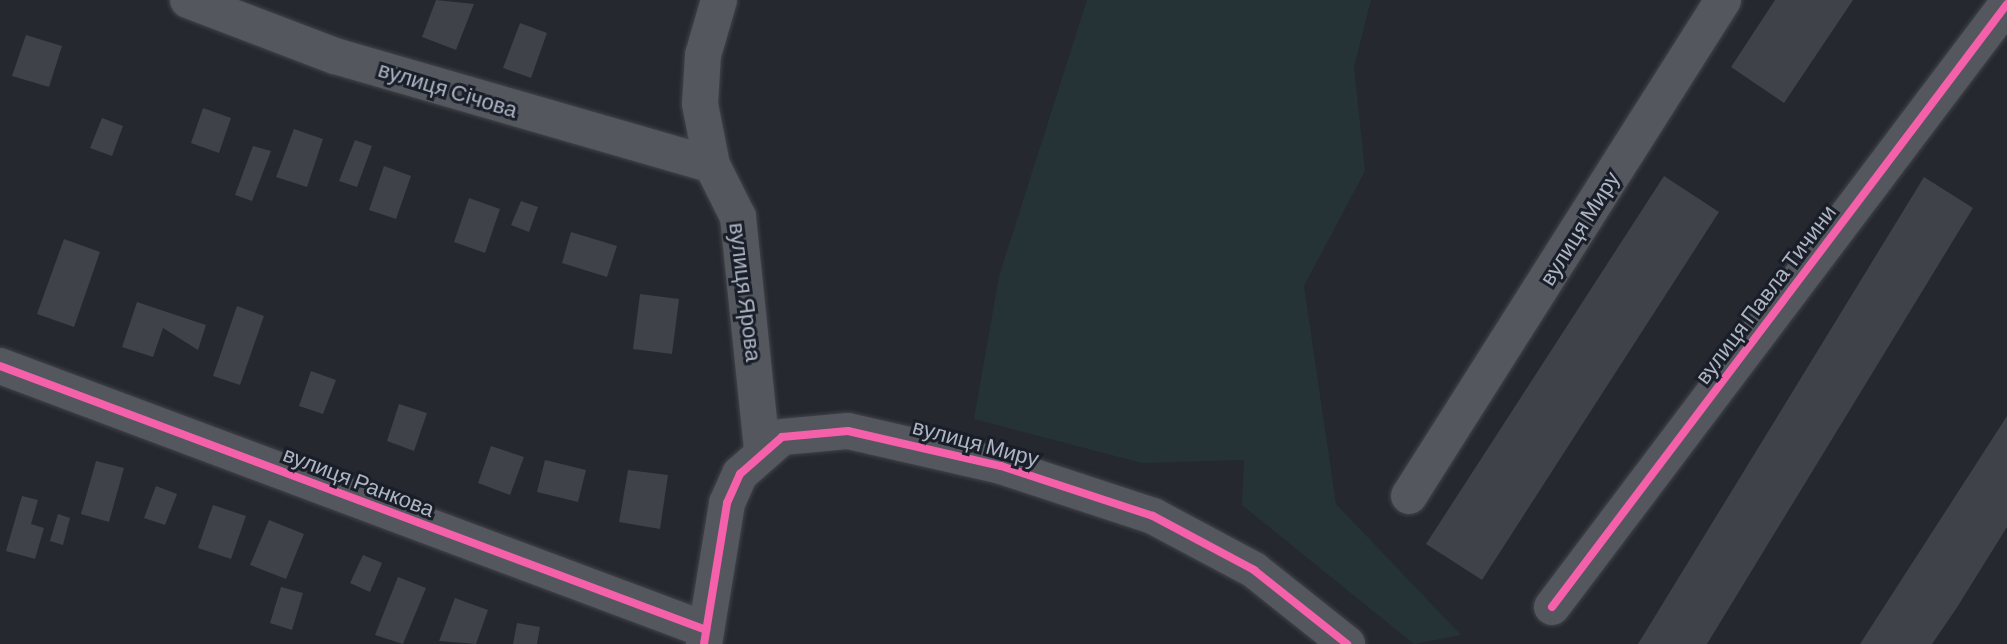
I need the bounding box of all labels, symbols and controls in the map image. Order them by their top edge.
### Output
street label: вулиця Січова [375,55,521,123]
street label: вулиця Миру [1534,166,1624,290]
street label: вулиця Павла Тичини [1689,199,1841,389]
street label: вулиця Ярова [724,221,768,363]
street label: вулиця Миру [910,413,1042,471]
street label: вулиця Ранкова [280,440,438,522]

